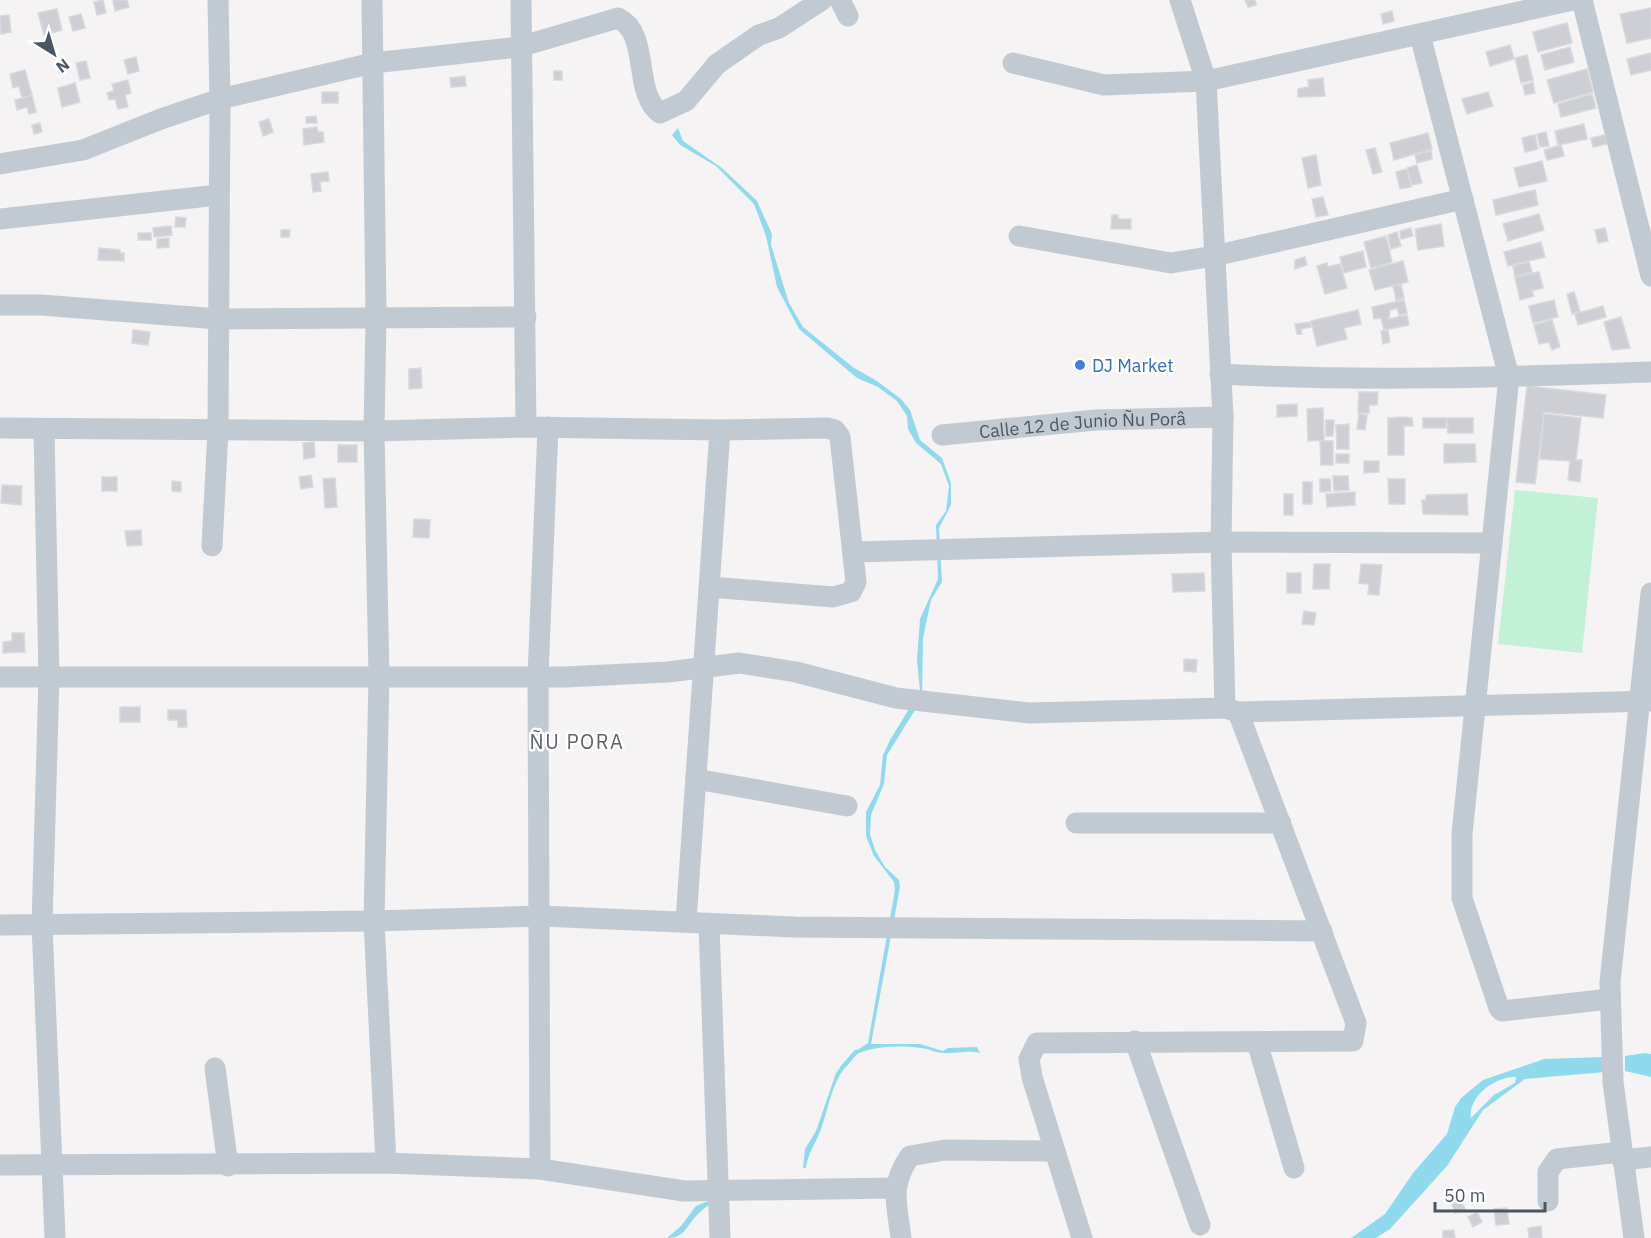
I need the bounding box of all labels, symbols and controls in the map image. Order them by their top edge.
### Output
north arrow [24,24,84,84]
text: N [52,55,74,77]
place label: DJ Market [1092,354,1173,377]
marker: DJ Market [1073,358,1087,372]
street label: Calle 12 de Junio Ñu Porâ [978,406,1187,443]
district label: ÑU PORA [530,728,624,755]
scale bar [1435,1175,1544,1213]
text: 50 m [1444,1184,1486,1207]

